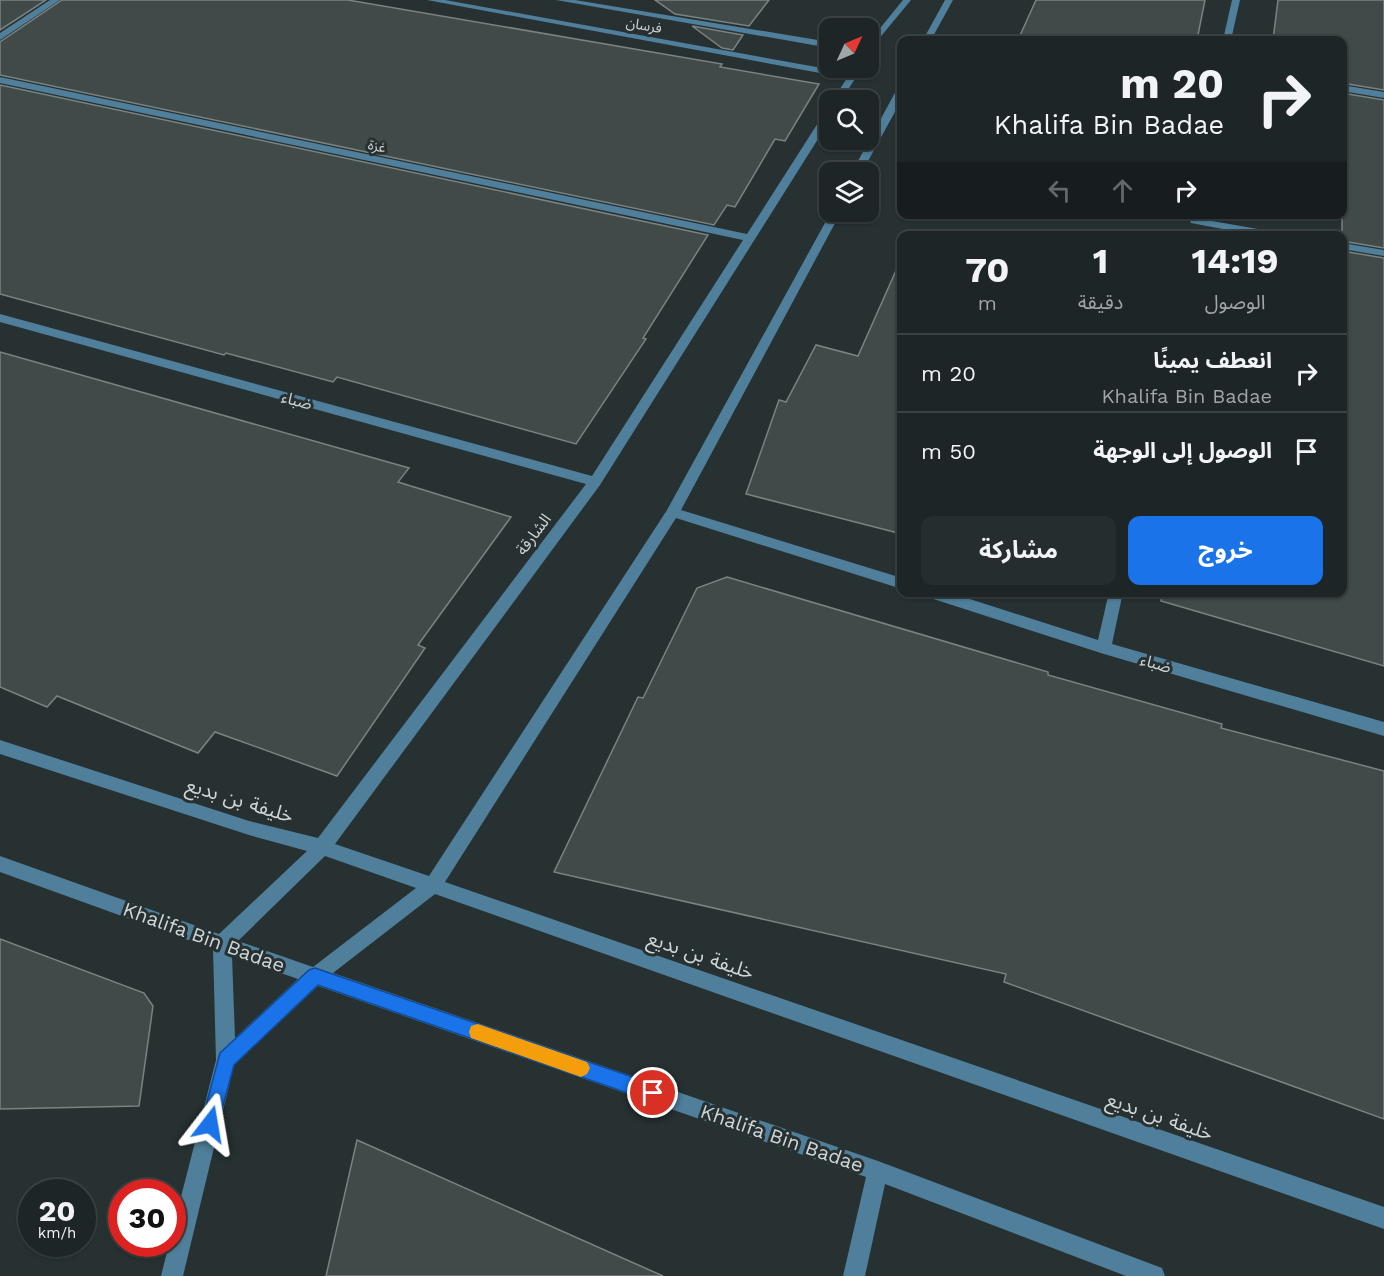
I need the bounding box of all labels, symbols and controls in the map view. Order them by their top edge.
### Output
street label: فرسان [625,14,663,37]
north arrow [819,18,879,78]
map controls [819,18,879,222]
text: 20 m [1120,59,1224,108]
icon: right [1245,60,1323,138]
button: search [819,90,879,150]
text: Khalifa Bin Badae [994,109,1224,141]
street label: غزة [366,136,387,157]
button: layers [819,162,879,222]
icon: left [1043,174,1076,207]
icon: ahead [1106,174,1139,207]
icon: right [1169,174,1202,207]
text: 1 [1093,240,1108,282]
text: 14:19 [1191,240,1279,282]
text: 70 [965,249,1009,291]
text: دقيقة [1078,290,1123,314]
text: الوصول [1205,290,1266,314]
text: m [978,291,997,315]
text: انعطف يمينًا [1153,348,1272,373]
icon: right [1290,357,1323,390]
text: 20 m [921,361,976,386]
text: Khalifa Bin Badae [1101,384,1272,408]
street label: ضباء [279,387,314,414]
icon: arrive [1290,435,1323,468]
text: الوصول إلى الوجهة [1093,438,1272,463]
text: 50 m [921,439,976,464]
street label: الشارقة [512,510,555,559]
button: مشاركة [921,516,1116,585]
button: خروج [1128,516,1323,585]
street label: ضباء [1138,650,1173,677]
street label: خليفة بن بديع [182,772,297,831]
street label: Khalifa Bin Badae [120,897,288,977]
street label: خليفة بن بديع [644,926,757,987]
pin [627,1067,678,1118]
icon: arrive [636,1076,669,1109]
street label: خليفة بن بديع [1103,1087,1216,1148]
position arrow [178,1092,242,1156]
street label: Khalifa Bin Badae [697,1099,867,1177]
speed limit sign: 30 [108,1179,186,1257]
text: 20 [38,1193,76,1228]
text: km/h [38,1224,76,1242]

